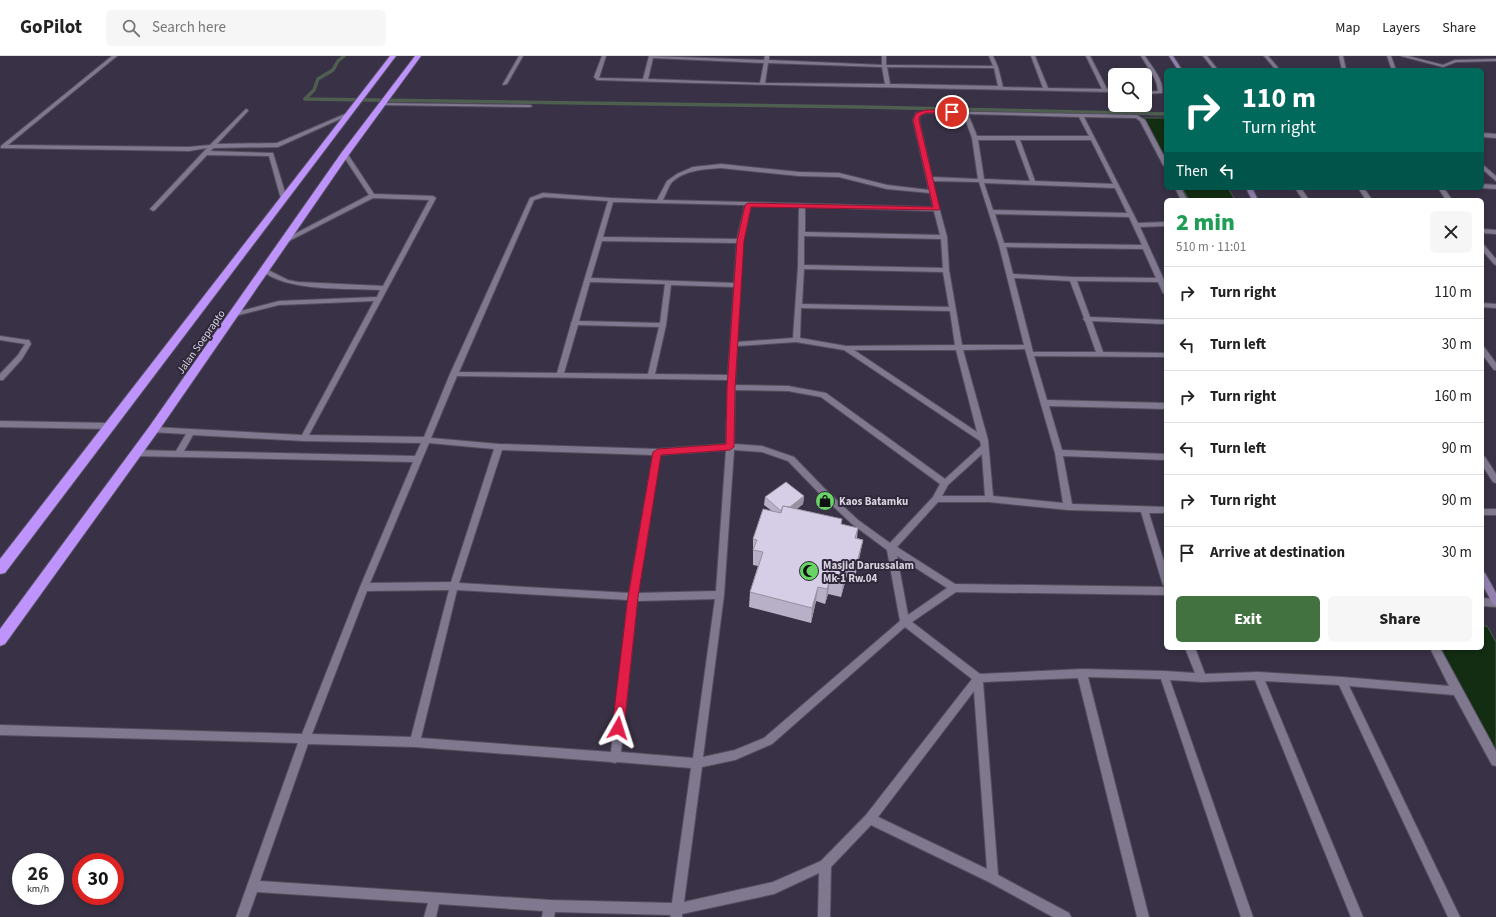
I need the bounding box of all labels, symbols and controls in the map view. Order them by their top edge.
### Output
search box [106,10,386,46]
text: GoPilot [20,14,82,41]
icon: search [120,17,142,39]
text: Search here [152,17,226,38]
text: Map [1335,18,1360,38]
text: Layers [1382,18,1420,38]
text: Share [1442,18,1476,38]
map controls [1108,68,1152,112]
button: search [1108,68,1152,112]
text: 110 m [1242,78,1316,118]
icon: right [1176,84,1228,136]
pin [935,95,969,129]
icon: arrive [941,101,963,123]
text: Turn right [1242,115,1316,140]
icon: left [1216,160,1238,182]
text: Then [1176,161,1208,182]
text: 2 min [1176,205,1235,240]
button: close [1430,211,1472,253]
text: 510 m · 11:01 [1176,238,1246,256]
icon: right [1176,282,1198,304]
text: Turn right [1210,282,1276,303]
text: 110 m [1434,282,1472,303]
street label: Jalan Soeprapto [173,307,229,377]
icon: left [1176,334,1198,356]
text: Turn left [1210,334,1266,355]
text: 30 m [1442,334,1472,355]
icon: right [1176,386,1198,408]
text: Turn right [1210,386,1276,407]
text: 160 m [1434,386,1472,407]
icon: left [1176,438,1198,460]
text: Turn left [1210,438,1266,459]
text: 90 m [1442,438,1472,459]
shop icon: Kaos Batamku [814,490,836,512]
icon: right [1176,490,1198,512]
text: Turn right [1210,490,1276,511]
text: 90 m [1442,490,1472,511]
place label: Kaos Batamku [839,494,908,509]
icon: arrive [1176,542,1198,564]
text: Arrive at destination [1210,542,1345,563]
text: 30 m [1442,542,1472,563]
place label: Masjid Darussalam Mk-1 Rw.04 [823,558,914,586]
mosque icon: Masjid Darussalam Mk-1 Rw.04 [798,560,820,582]
button: Exit [1176,596,1320,642]
button: Share [1328,596,1472,642]
position arrow [597,707,639,749]
speed limit sign: 30 [72,853,124,905]
text: 26 [27,860,49,888]
text: km/h [27,882,49,896]

